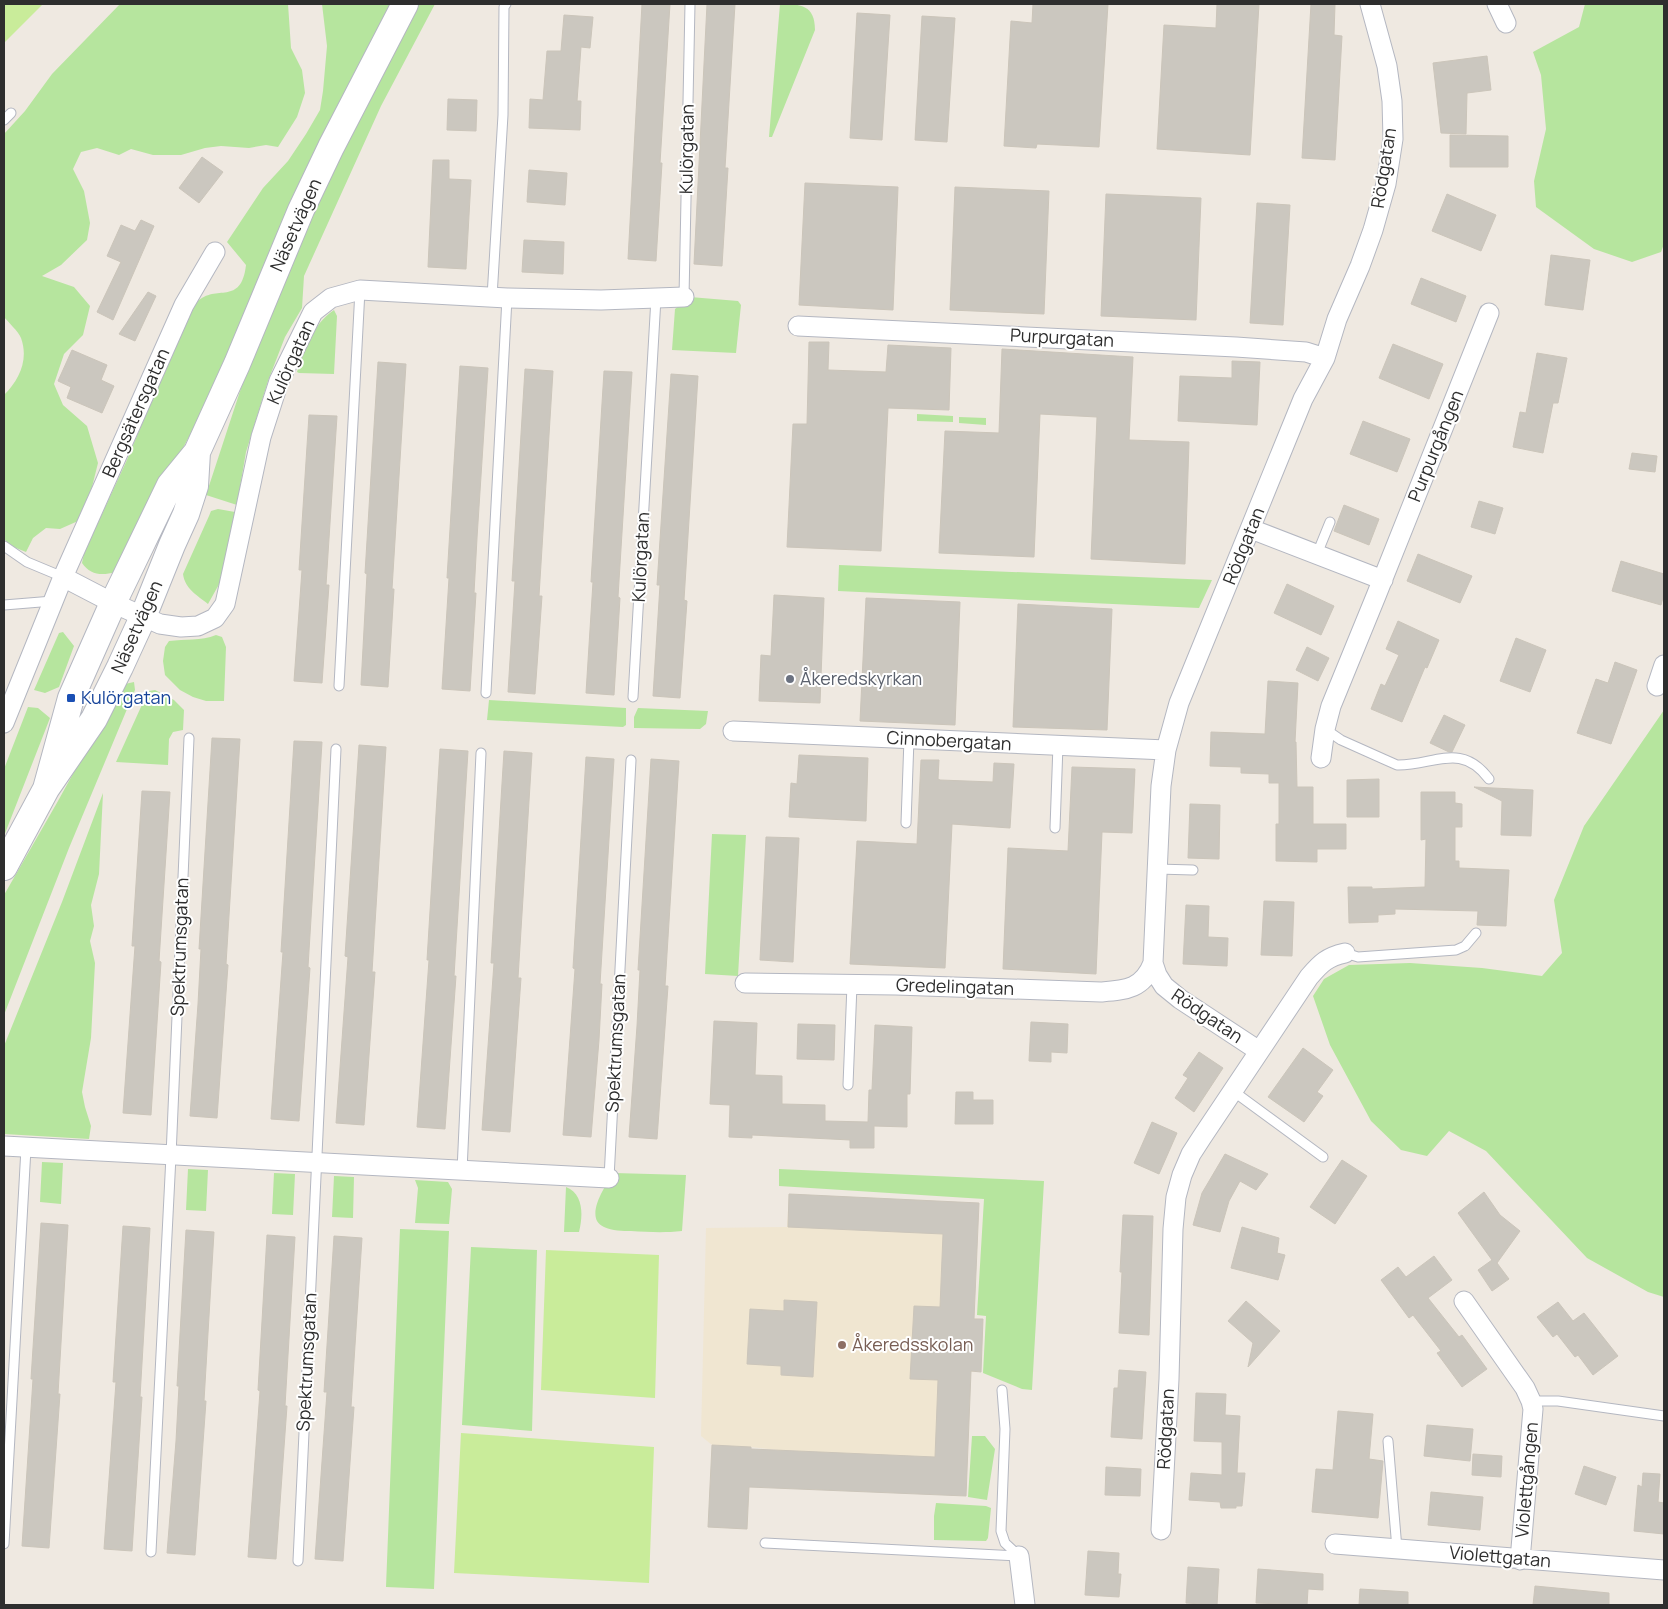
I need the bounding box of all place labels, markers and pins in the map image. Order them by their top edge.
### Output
place label: Åkeredskyrkan [800,666,922,690]
marker: Åkeredskyrkan [784,673,796,685]
place label: Kulörgatan [81,685,171,709]
marker: Kulörgatan [65,692,77,704]
place label: Åkeredsskolan [852,1332,973,1356]
marker: Åkeredsskolan [836,1339,848,1351]

